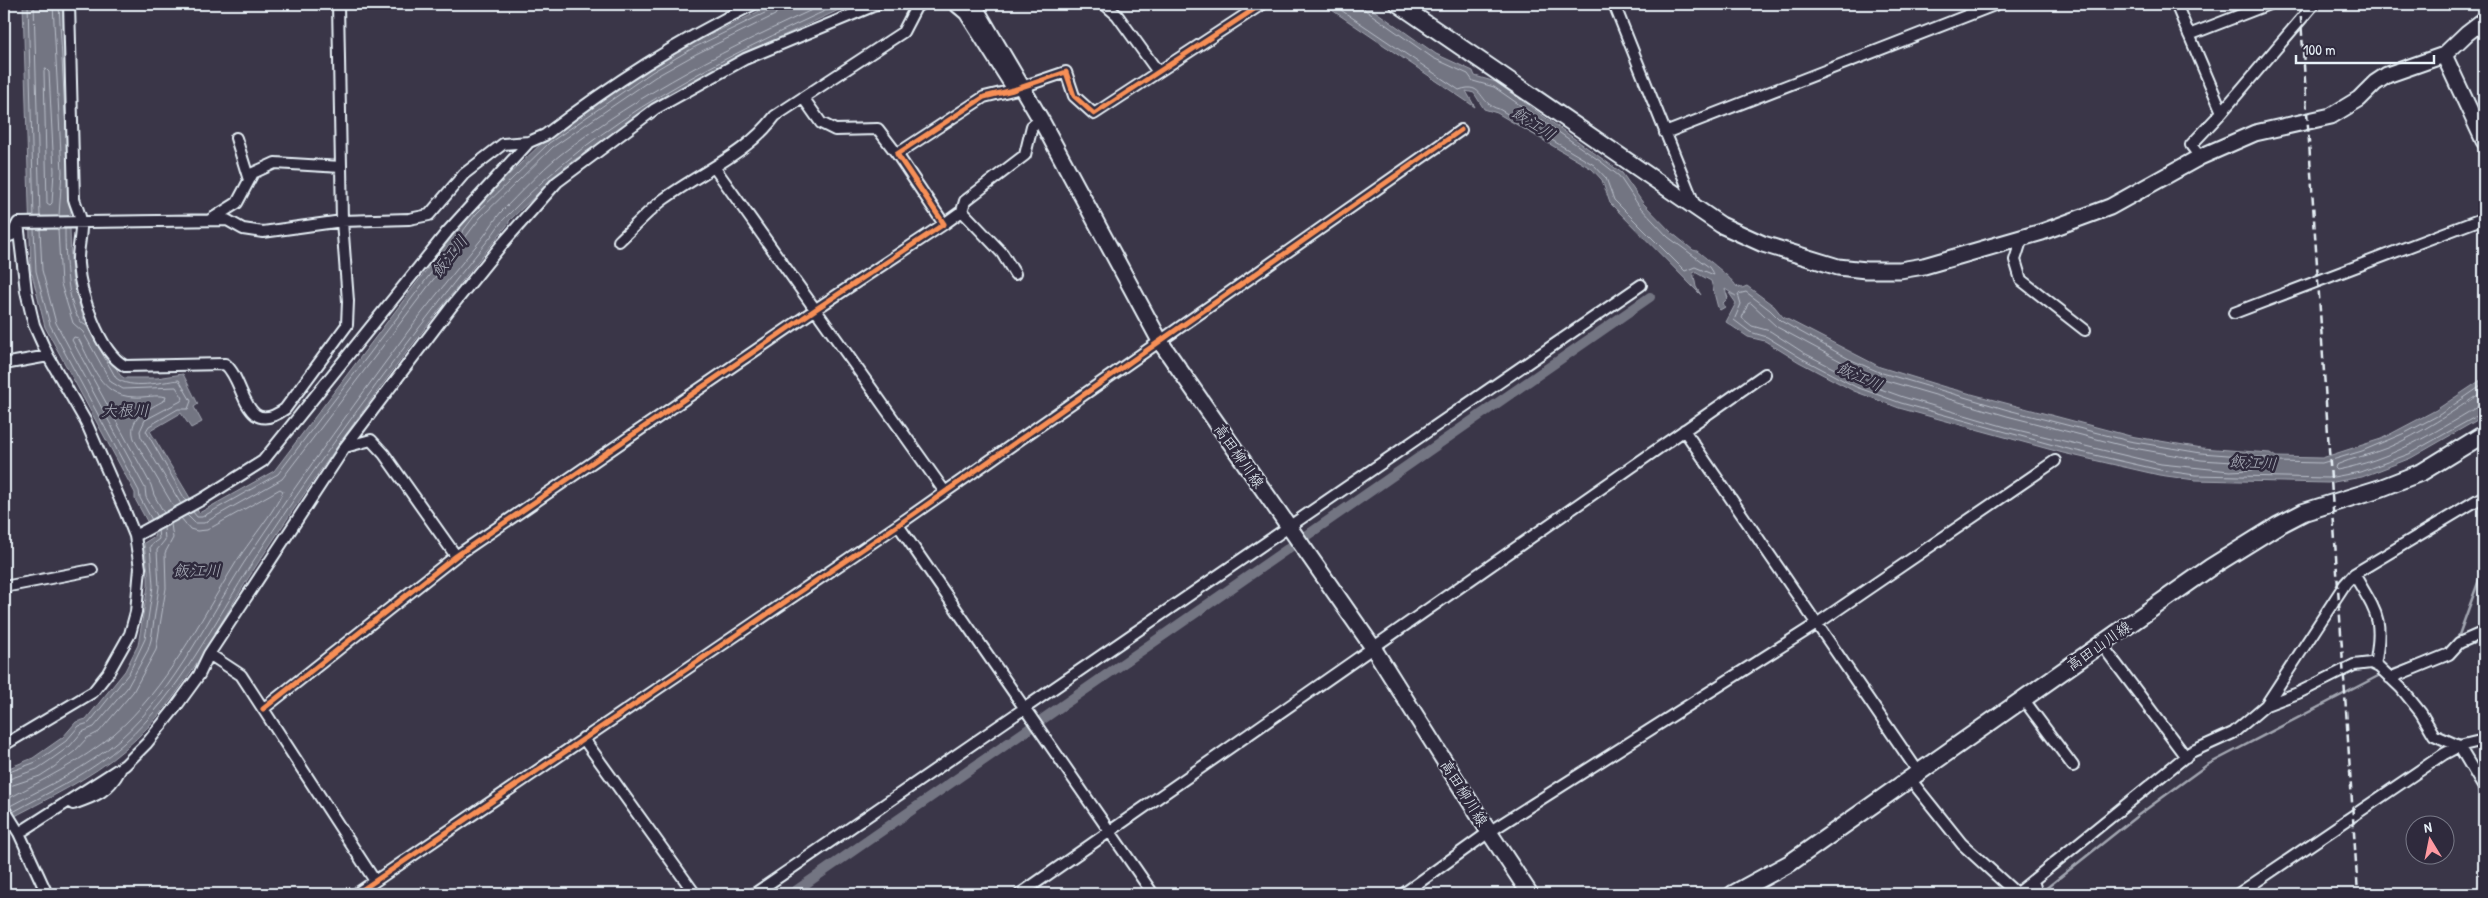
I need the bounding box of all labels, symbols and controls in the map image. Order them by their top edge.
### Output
scale bar [2296,32,2433,64]
text: 100 m [2303,39,2336,60]
water label: 飯江川 [1508,101,1560,145]
water label: 飯江川 [426,230,472,282]
water label: 飯江川 [1834,356,1886,396]
water label: 大根川 [101,399,149,421]
street label: 高田柳川線 [1209,419,1270,492]
water label: 飯江川 [2228,449,2278,475]
water label: 飯江川 [173,559,221,581]
street label: 高田山川線 [2062,615,2135,676]
street label: 高田柳川線 [1436,755,1493,830]
north arrow [2406,816,2456,866]
text: N [2422,817,2434,837]

